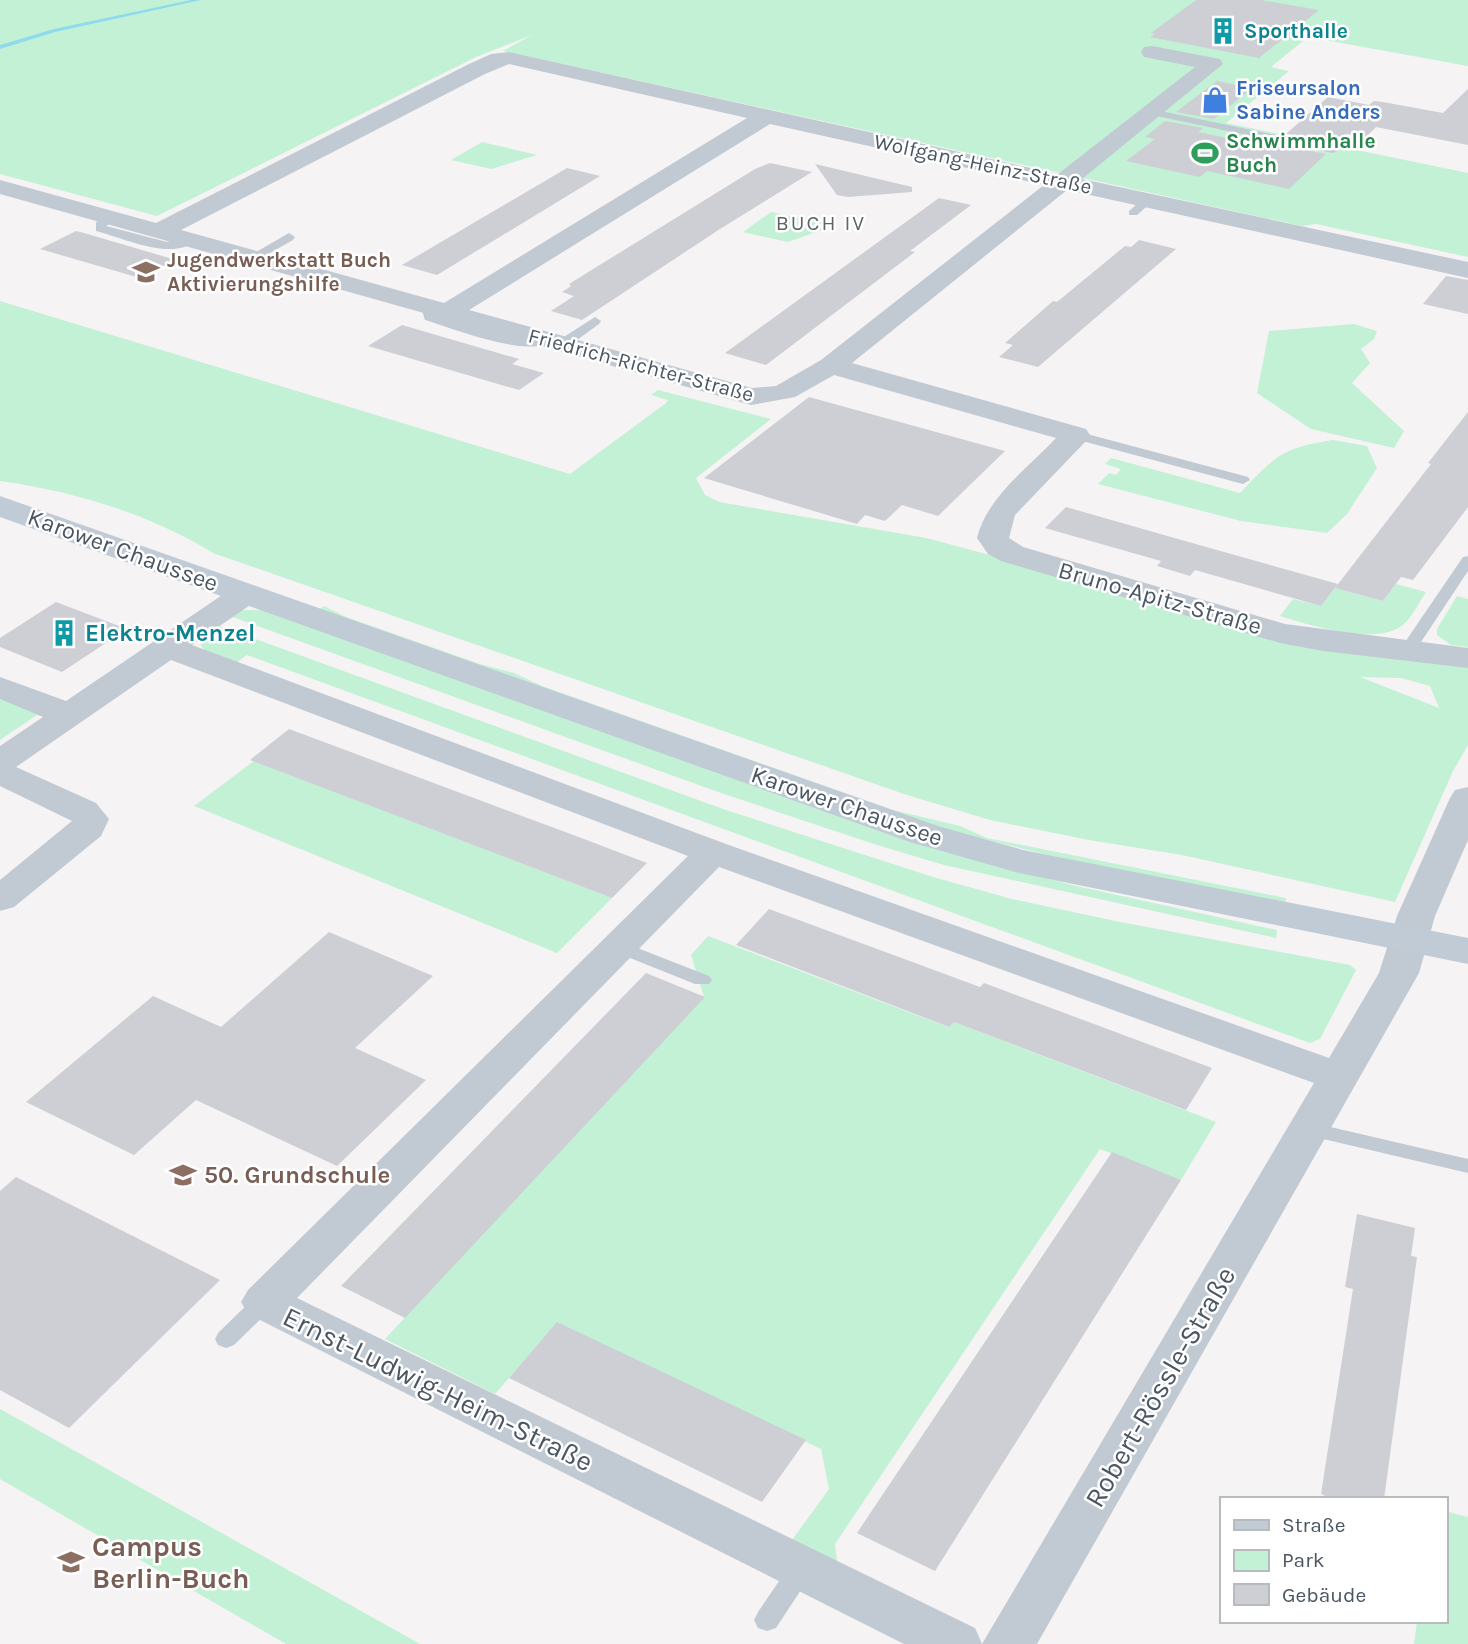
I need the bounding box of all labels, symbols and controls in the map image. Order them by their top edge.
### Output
building icon: Sporthalle [1208,16,1238,46]
place label: Sporthalle [1244,19,1348,43]
place label: Friseursalon Sabine Anders [1236,76,1381,124]
shop icon: Friseursalon Sabine Anders [1200,85,1230,115]
street label: Wolfgang-Heinz-Straße [872,129,1094,199]
place label: Schwimmhalle Buch [1226,129,1376,177]
sports icon: Schwimmhalle Buch [1190,138,1220,168]
district label: BUCH IV [776,211,866,235]
place label: Jugendwerkstatt Buch Aktivierungshilfe [167,248,391,296]
school or university icon: Jugendwerkstatt Buch Aktivierungshilfe [131,257,161,287]
street label: Friedrich-Richter-Straße [526,323,756,407]
street label: Karower Chaussee [24,503,222,597]
street label: Bruno-Apitz-Straße [1055,556,1265,640]
building icon: Elektro-Menzel [49,618,79,648]
place label: Elektro-Menzel [85,619,255,647]
street label: Karower Chaussee [748,760,946,852]
school or university icon: 50. Grundschule [168,1160,198,1190]
place label: 50. Grundschule [204,1161,390,1189]
street label: Robert-Rössle-Straße [1078,1261,1242,1513]
street label: Ernst-Ludwig-Heim-Straße [278,1300,598,1478]
legend [1220,1497,1447,1623]
text: Straße [1282,1513,1345,1537]
place label: Campus Berlin-Buch [92,1530,250,1595]
school or university icon: Campus Berlin-Buch [56,1547,86,1577]
text: Park [1282,1548,1325,1572]
text: Gebäude [1282,1583,1366,1607]

